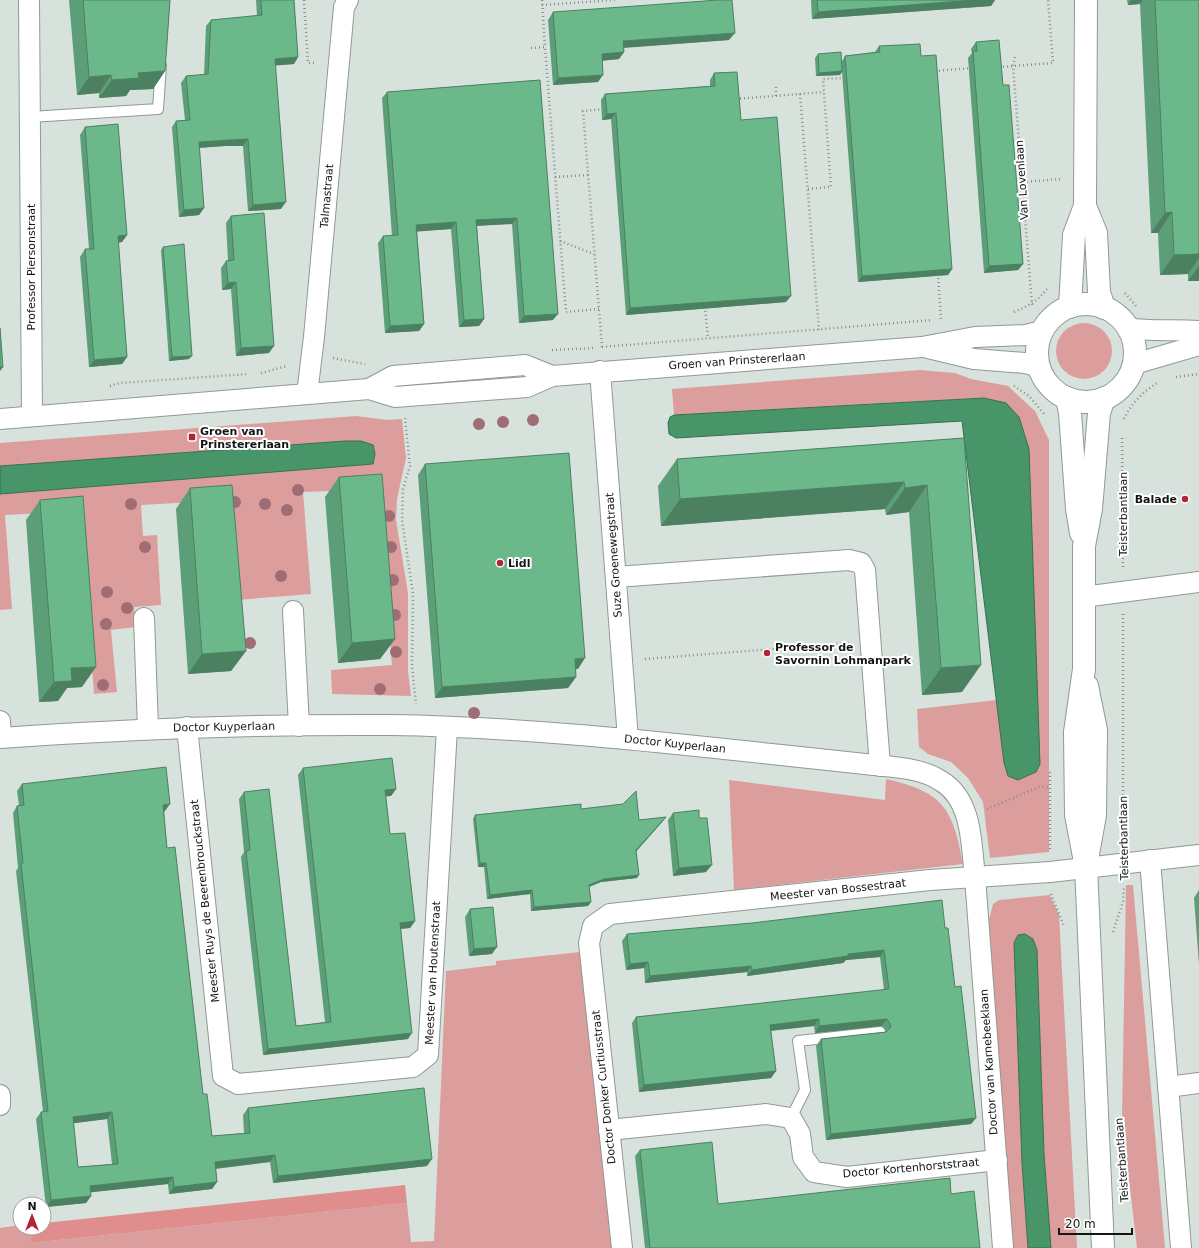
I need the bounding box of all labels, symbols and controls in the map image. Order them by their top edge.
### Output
street label: Van Lovenlaan [1013,139,1031,221]
street label: Talmastraat [318,163,336,230]
street label: Professor Piersonstraat [25,203,38,330]
street label: Groen van Prinstererlaan [668,350,806,372]
place label: Groen van Prinstererlaan [200,425,289,451]
marker: Groen van Prinstererlaan [187,432,197,442]
street label: Teisterbantlaan [1117,472,1130,557]
street label: Suze Groenewegstraat [603,491,625,618]
place label: Balade [1135,493,1177,506]
marker: Balade [1180,494,1190,504]
place label: Lidl [508,557,530,570]
marker: Lidl [495,558,505,568]
place label: Professor de Savornin Lohmanpark [775,641,912,667]
marker: Professor de Savornin Lohmanpark [762,648,772,658]
street label: Doctor Kuyperlaan [173,720,275,734]
street label: Doctor Kuyperlaan [623,732,727,756]
street label: Teisterbantlaan [1117,796,1131,881]
street label: Meester Ruys de Beerenbrouckstraat [188,798,222,1003]
street label: Meester van Bossestraat [769,876,907,904]
street label: Meester van Houtenstraat [423,900,443,1045]
street label: Doctor van Karnebeeklaan [977,989,1001,1135]
street label: Doctor Donker Curtiusstraat [589,1009,619,1165]
street label: Teisterbantlaan [1113,1117,1132,1204]
street label: Doctor Kortenhorststraat [842,1155,980,1180]
north arrow [12,1196,52,1236]
text: N [27,1200,37,1213]
scale bar [1059,1210,1132,1236]
text: 20 m [1065,1217,1096,1231]

